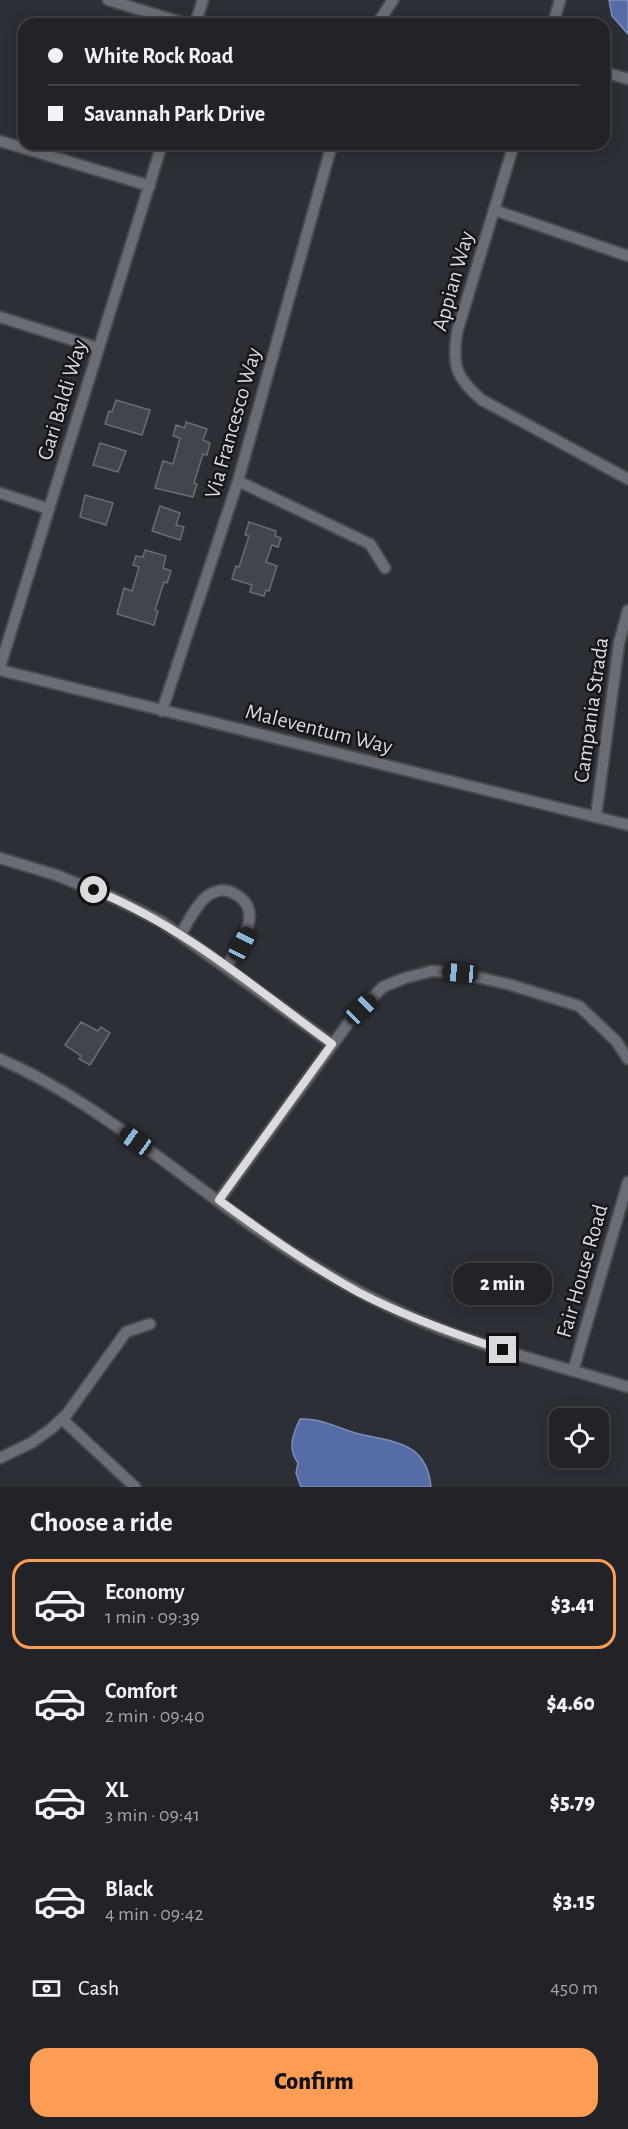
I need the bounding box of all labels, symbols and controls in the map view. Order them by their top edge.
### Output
text: White Rock Road [84,45,233,67]
text: Savannah Park Drive [84,103,265,125]
street label: Appian Way [428,228,478,333]
street label: Gari Baldi Way [33,337,91,463]
street label: Via Francesco Way [201,344,265,501]
street label: Campania Strada [570,636,612,784]
street label: Maleventum Way [243,700,395,758]
route start [80,876,107,903]
car [226,924,258,964]
car [441,962,479,984]
car [342,990,380,1028]
car [116,1123,156,1159]
street label: Fair House Road [552,1202,612,1340]
callout: 2 min [454,1263,552,1305]
text: 2 min [480,1274,525,1294]
route end [489,1336,516,1363]
map controls [549,1408,609,1468]
button: locate [549,1408,609,1468]
text: Choose a ride [30,1509,173,1536]
icon: car [33,1577,87,1631]
text: Economy [105,1581,185,1603]
text: $3.41 [551,1593,595,1615]
text: 1 min · 09:39 [105,1607,200,1627]
icon: car [33,1676,87,1730]
text: Comfort [105,1680,177,1702]
text: $4.60 [546,1692,595,1714]
text: 2 min · 09:40 [105,1706,204,1726]
icon: car [33,1775,87,1829]
text: XL [105,1779,128,1801]
text: $5.79 [550,1791,595,1813]
text: 3 min · 09:41 [105,1805,200,1825]
icon: car [33,1874,87,1928]
text: Black [105,1878,153,1900]
text: $3.15 [552,1890,595,1912]
text: 4 min · 09:42 [105,1904,204,1924]
icon: cash [30,1972,63,2005]
text: Cash [78,1977,119,1999]
text: 450 m [550,1978,598,1998]
button: Confirm [30,2048,598,2117]

